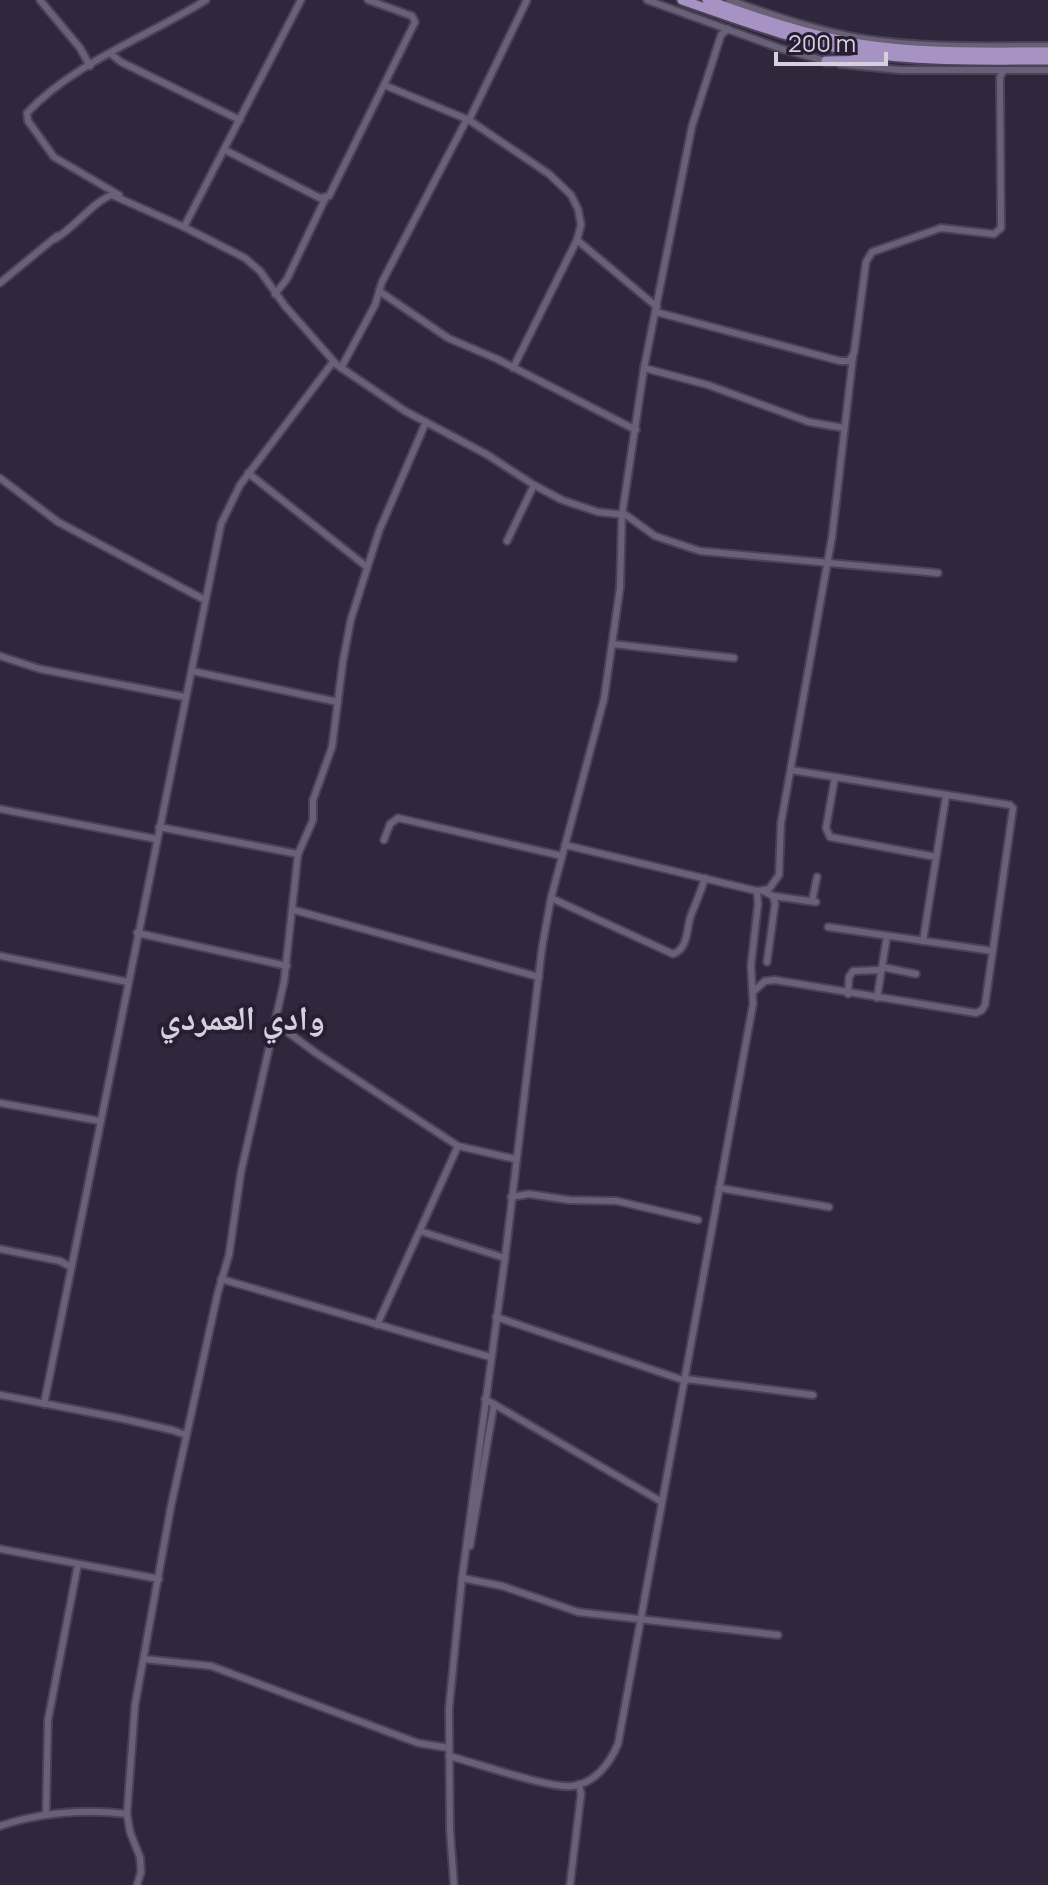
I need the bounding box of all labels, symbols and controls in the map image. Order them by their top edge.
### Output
scale bar [776,16,886,66]
text: 200 m [788,26,856,59]
district label: وادي العمردي [159,994,325,1045]

